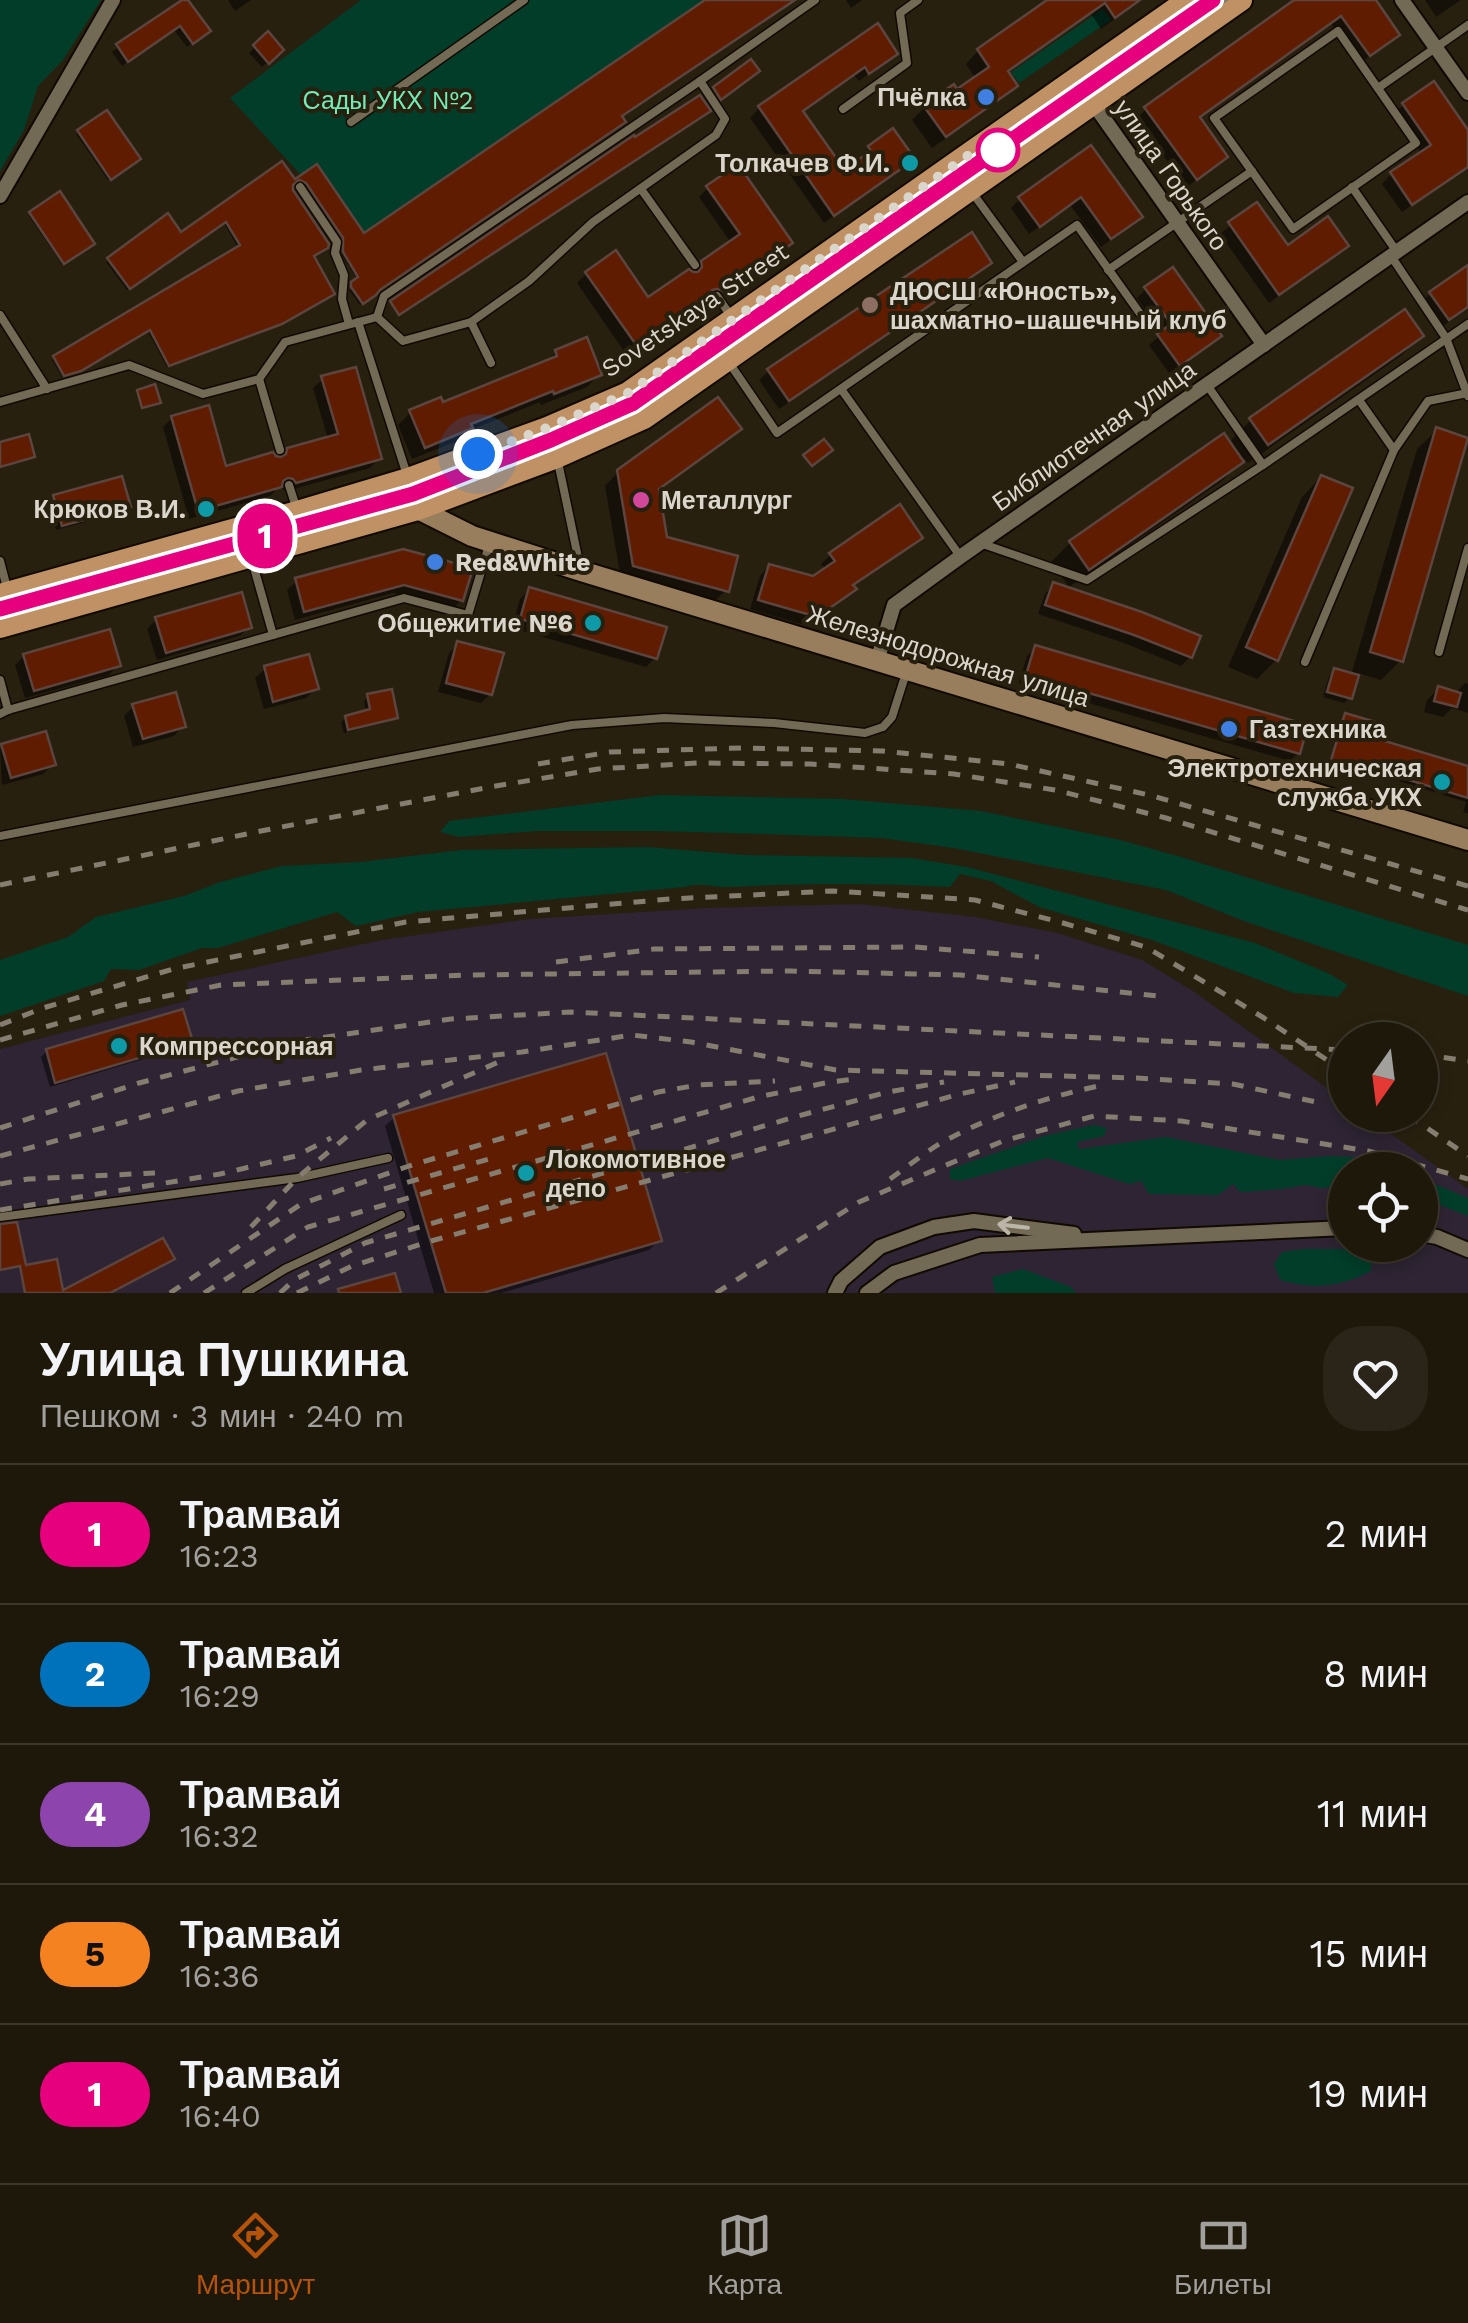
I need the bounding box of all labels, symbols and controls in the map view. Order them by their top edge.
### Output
place label: Пчёлка [877,83,967,112]
park label: Сады УКХ №2 [303,86,473,115]
marker: Пчёлка [975,86,997,108]
street label: улица Горького [1108,94,1234,256]
unlabelled marker [977,129,1019,171]
place label: Толкачев Ф.И. [715,149,890,178]
marker: Толкачев Ф.И. [899,152,921,174]
street label: Sovetskaya Street [596,236,794,383]
place label: ДЮСШ «Юность», шахматно-шашечный клуб [890,277,1227,335]
marker: ДЮСШ «Юность», шахматно-шашечный клуб [859,294,881,316]
street label: Библиотечная улица [987,355,1201,517]
your location [453,429,503,479]
place label: Металлург [661,486,792,515]
marker: Металлург [630,489,652,511]
place label: Крюков В.И. [34,495,186,524]
marker: Крюков В.И. [195,498,217,520]
line badge: 1 [232,504,298,568]
text: 1 [257,515,273,557]
place label: Red&White [455,548,591,577]
marker: Red&White [424,551,446,573]
street label: Железнодорожная улица [803,599,1093,713]
place label: Общежитие №6 [377,609,573,638]
marker: Общежитие №6 [582,612,604,634]
place label: Газтехника [1249,715,1387,744]
marker: Газтехника [1218,718,1240,740]
place label: Электротехническая служба УКХ [1168,754,1422,812]
marker: Электротехническая служба УКХ [1431,771,1453,793]
north arrow [1328,1022,1438,1132]
map controls [1328,1022,1438,1262]
place label: Компрессорная [139,1032,334,1061]
marker: Компрессорная [108,1035,130,1057]
place label: Локомотивное депо [546,1145,726,1203]
button: locate [1328,1152,1438,1262]
marker: Локомотивное депо [515,1162,537,1184]
one-way arrow [997,1216,1029,1234]
button: heart [1323,1326,1428,1431]
text: Улица Пушкина [40,1331,408,1388]
text: Пешком · 3 мин · 240 m [40,1397,404,1435]
text: Трамвай [180,1493,342,1537]
text: 2 мин [1325,1512,1428,1556]
text: 1 [87,1513,103,1555]
text: 16:23 [180,1537,259,1575]
text: Трамвай [180,1633,342,1677]
text: 8 мин [1323,1652,1428,1696]
text: 2 [85,1653,105,1695]
text: 16:29 [180,1677,260,1715]
text: Трамвай [180,1773,342,1817]
text: 11 мин [1317,1792,1428,1836]
text: 4 [84,1793,106,1835]
text: 16:32 [180,1817,259,1855]
text: Трамвай [180,1913,342,1957]
text: 15 мин [1310,1932,1428,1976]
text: 5 [85,1933,105,1975]
text: 16:36 [180,1957,260,1995]
text: Трамвай [180,2053,342,2097]
text: 19 мин [1308,2072,1428,2116]
text: 1 [87,2073,103,2115]
text: 16:40 [180,2097,261,2135]
tab: Маршрут [196,2208,315,2301]
tab: Карта [707,2208,782,2301]
tab: Билеты [1174,2208,1272,2301]

